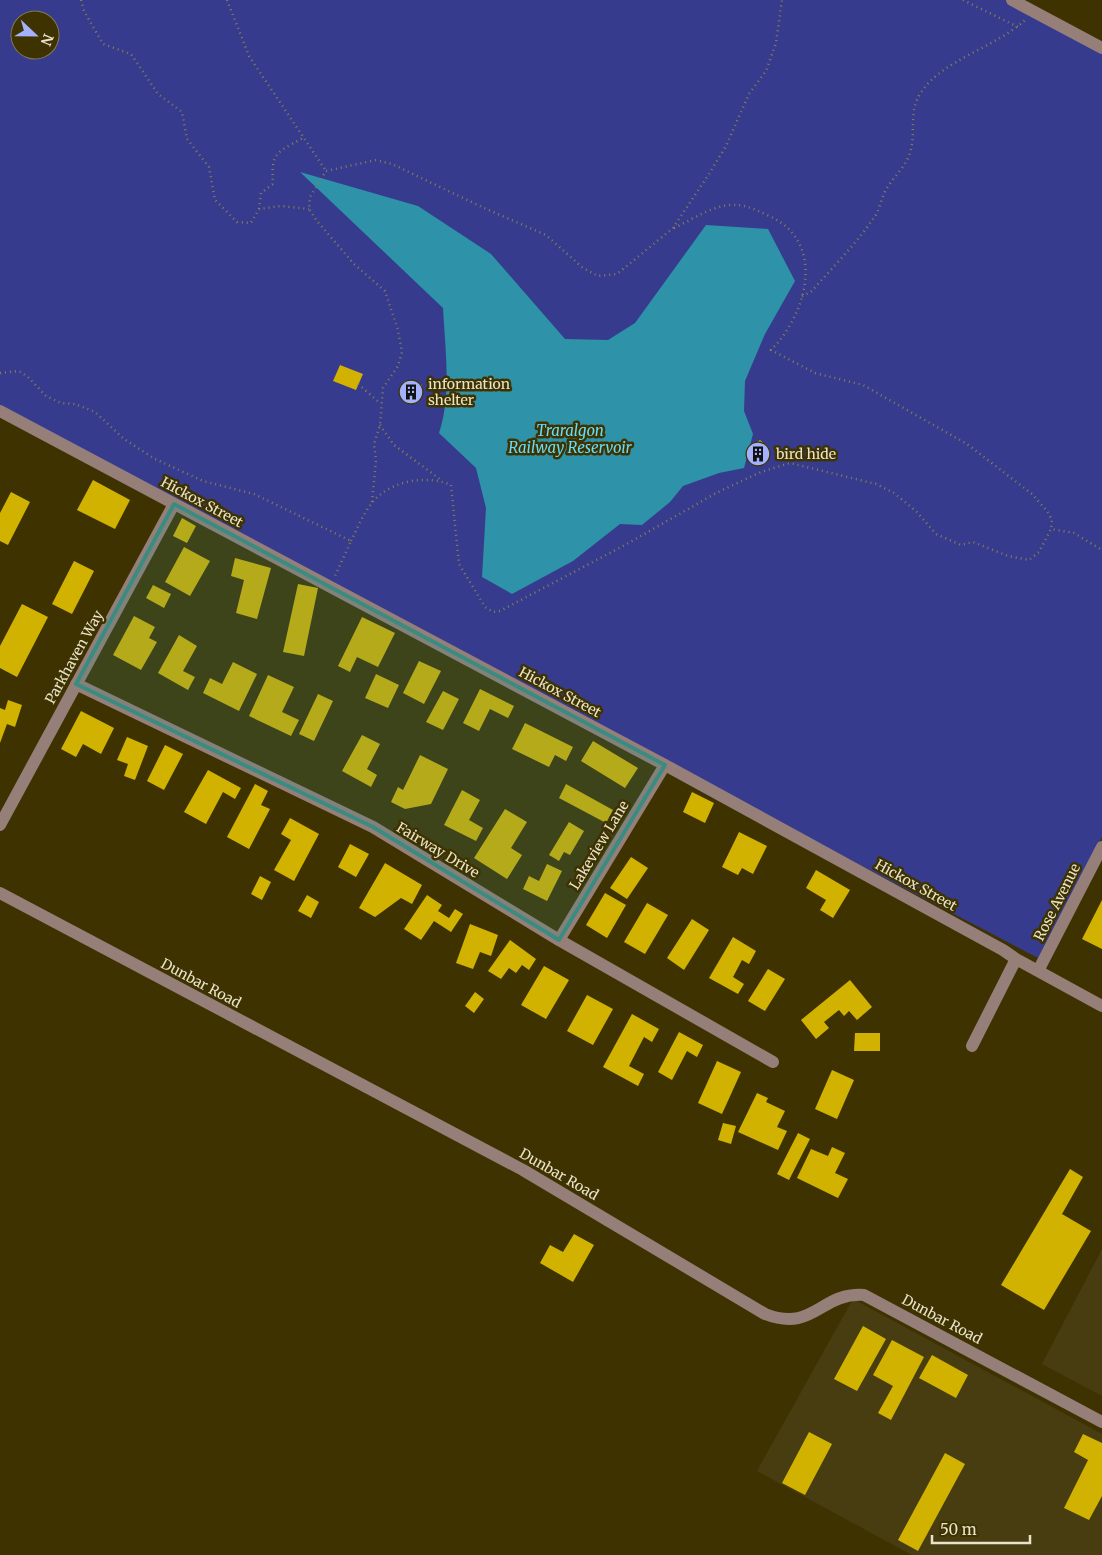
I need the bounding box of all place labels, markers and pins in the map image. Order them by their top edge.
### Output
place label: information shelter [428,375,510,409]
building icon: information shelter [398,379,424,405]
building icon: bird hide [745,441,771,467]
place label: bird hide [775,445,836,463]

